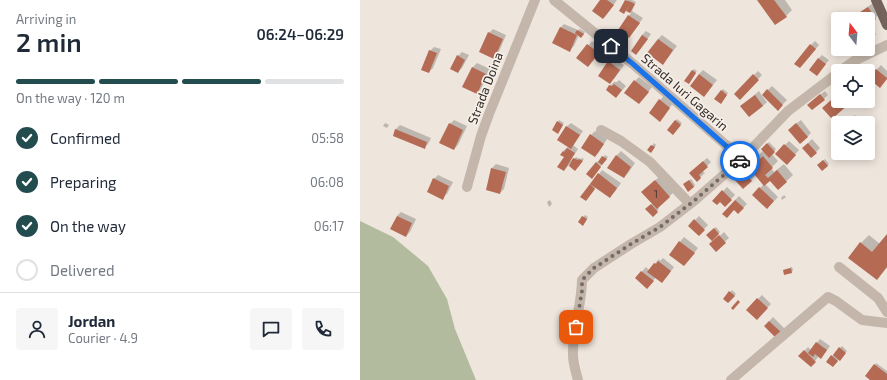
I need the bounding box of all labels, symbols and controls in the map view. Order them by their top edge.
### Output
text: Arriving in [16,11,76,27]
north arrow [831,12,875,56]
map controls [831,12,875,160]
text: 06:24–06:29 [257,25,344,43]
text: 2 min [16,26,82,57]
pin [594,29,628,63]
icon: home [600,35,622,57]
street label: Strada Doina [464,50,506,126]
street label: Strada Iuri Gagarin [638,50,732,134]
button: locate [831,64,875,108]
text: On the way · 120 m [16,90,125,106]
button: layers [831,116,875,160]
icon: check [16,127,38,149]
text: Confirmed [50,129,121,147]
text: 05:58 [311,130,344,146]
courier [720,141,760,181]
icon: car [729,150,751,172]
icon: check [16,171,38,193]
text: Preparing [50,173,116,191]
text: 06:08 [310,174,344,190]
house number: 1 [654,187,658,200]
icon: check [16,215,38,237]
text: On the way [50,217,126,235]
text: 06:17 [314,218,344,234]
text: Delivered [50,261,115,279]
button: person [16,308,58,350]
button: chat [250,308,292,350]
button: phone [302,308,344,350]
pin [559,310,593,344]
text: Jordan [68,312,115,330]
icon: bag [565,316,587,338]
text: Courier · 4.9 [68,330,138,346]

